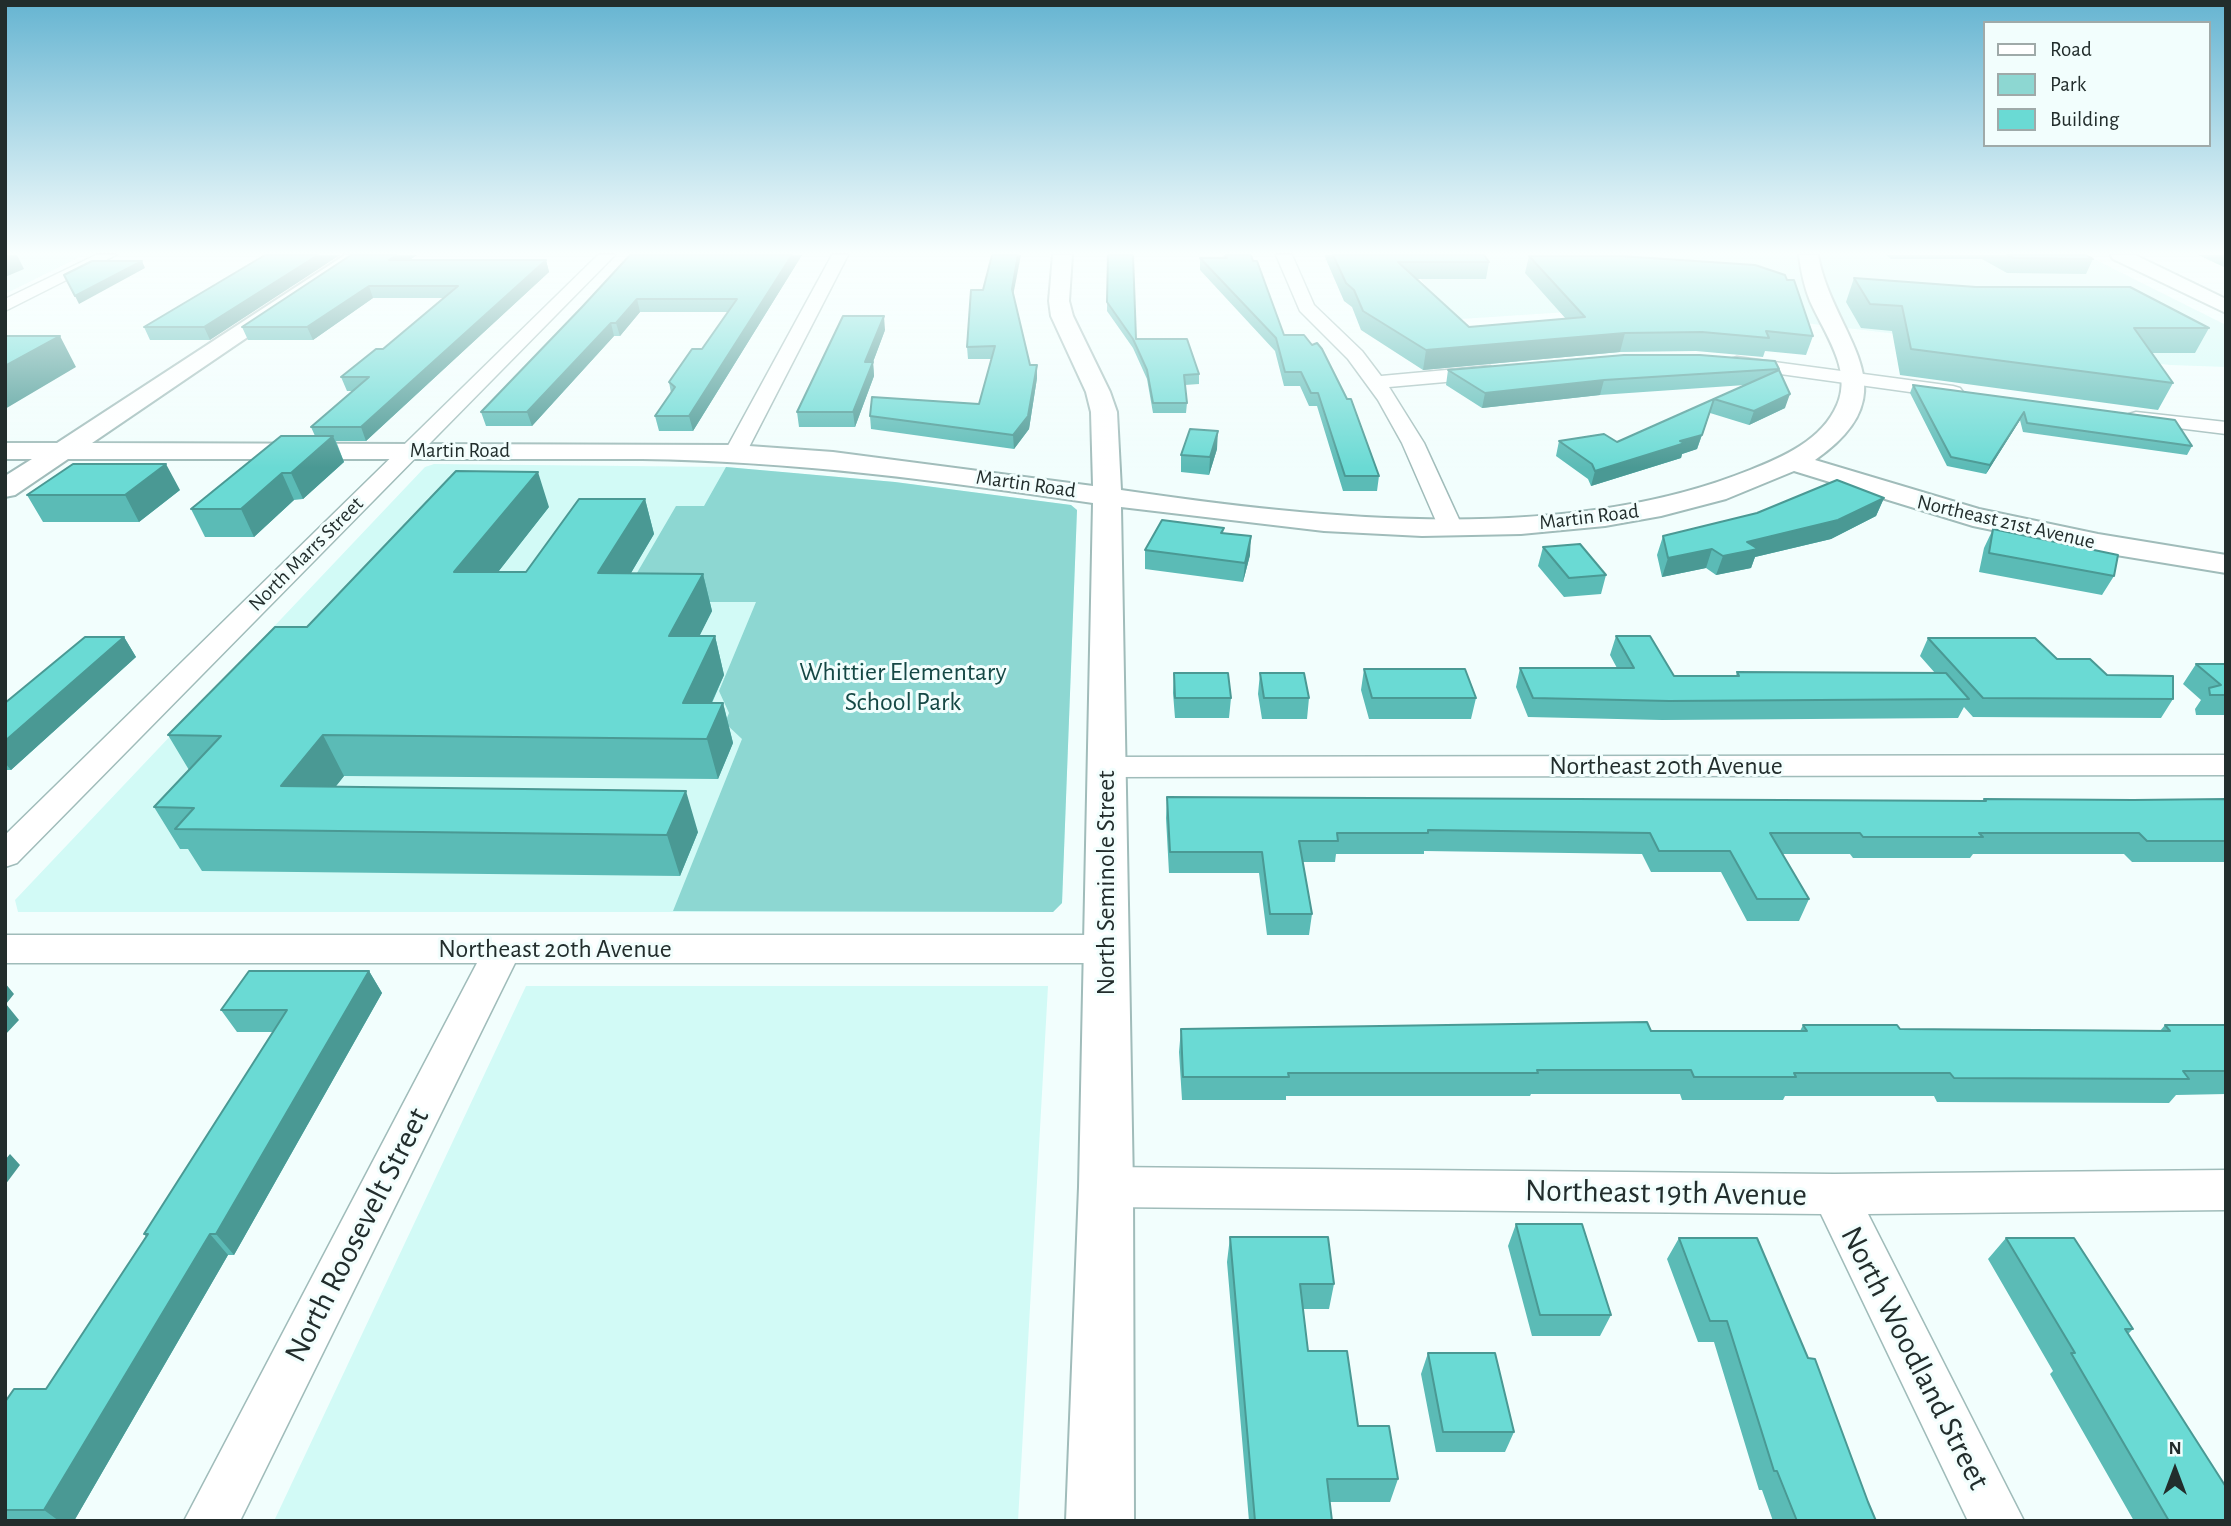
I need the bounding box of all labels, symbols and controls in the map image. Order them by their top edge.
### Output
legend [1982,21,2210,147]
text: Road [2050,39,2092,60]
text: Park [2050,74,2086,95]
text: Building [2050,109,2119,130]
street label: Martin Road [410,438,510,464]
street label: Martin Road [974,465,1078,503]
street label: Northeast 21st Avenue [1915,489,2097,555]
street label: North Marrs Street [243,491,369,617]
street label: Martin Road [1538,498,1640,536]
park label: Whittier Elementary School Park [799,656,1007,718]
street label: Northeast 20th Avenue [1549,750,1783,782]
street label: North Seminole Street [1090,770,1122,996]
street label: Northeast 20th Avenue [438,933,672,965]
street label: North Roosevelt Street [276,1101,438,1369]
street label: Northeast 19th Avenue [1525,1171,1807,1215]
street label: North Woodland Street [1832,1220,1998,1496]
north arrow [2140,1435,2210,1505]
text: N [2168,1439,2182,1458]

